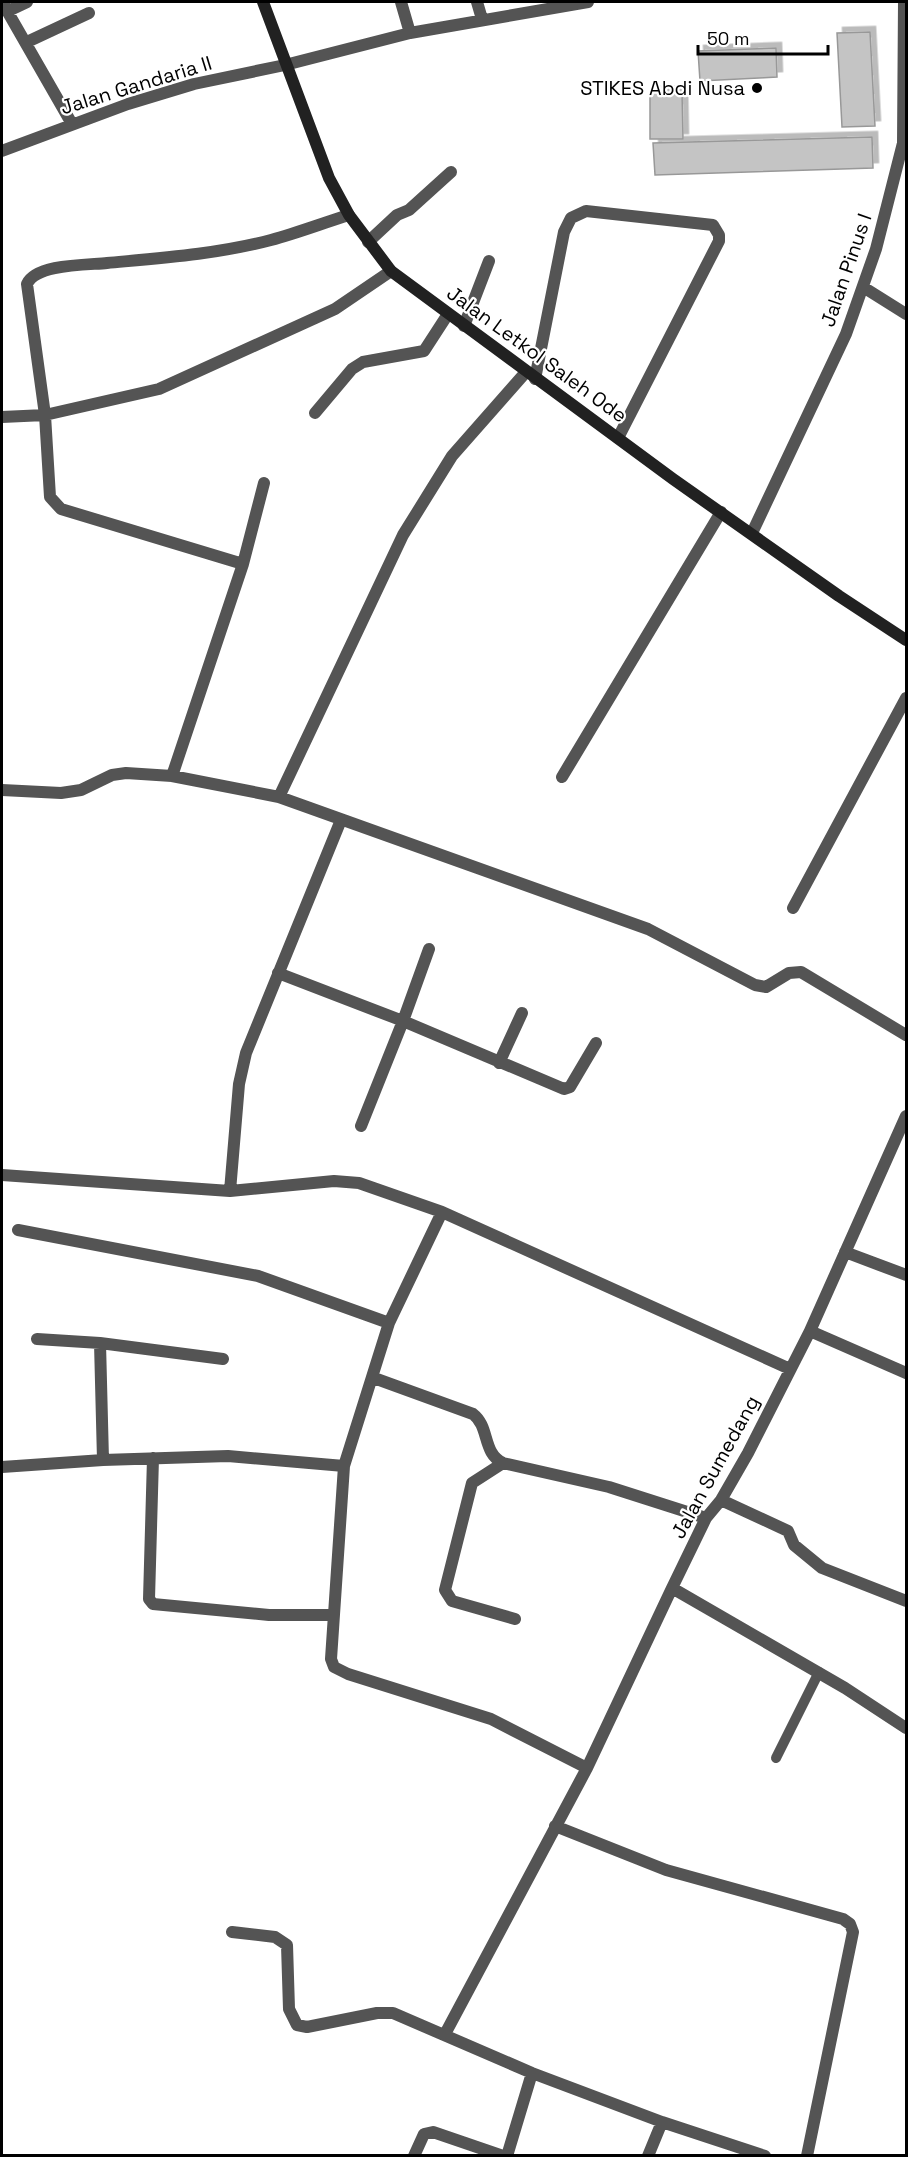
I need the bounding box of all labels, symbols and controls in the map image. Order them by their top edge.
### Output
scale bar [698,18,828,56]
text: 50 m [707,27,749,50]
street label: Jalan Gandaria II [57,50,215,120]
place label: STIKES Abdi Nusa [580,75,745,101]
marker: STIKES Abdi Nusa [750,81,764,95]
street label: Jalan Pinus I [814,210,878,330]
street label: Jalan Letkol Saleh Ode [442,280,632,428]
street label: Jalan Sumedang [665,1391,765,1543]

